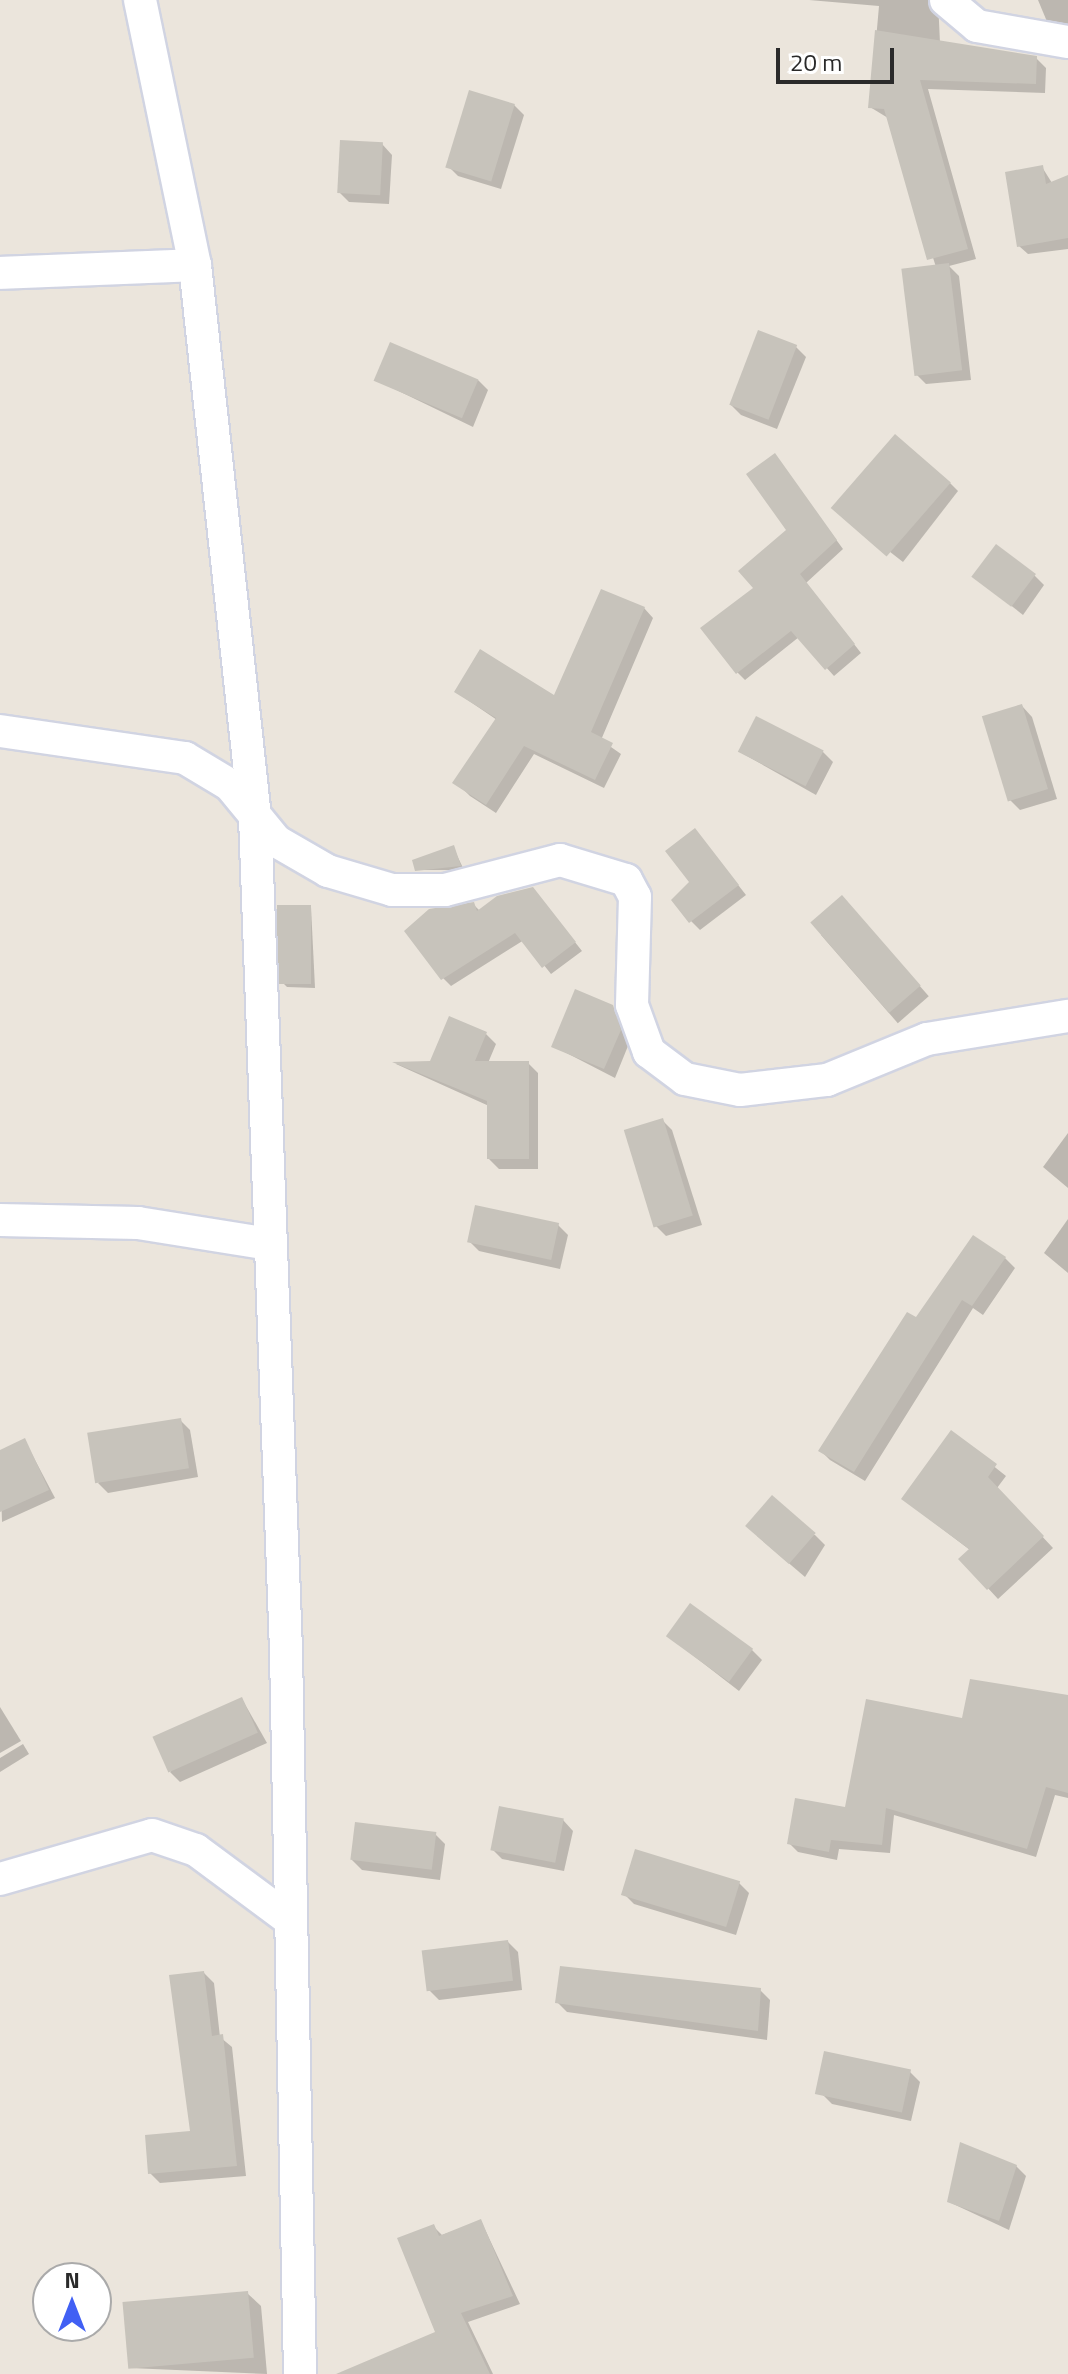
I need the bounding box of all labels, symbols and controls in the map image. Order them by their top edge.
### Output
scale bar [780,32,898,82]
text: 20 m [790,44,842,80]
north arrow [32,2262,112,2342]
text: N [64,2263,80,2297]

